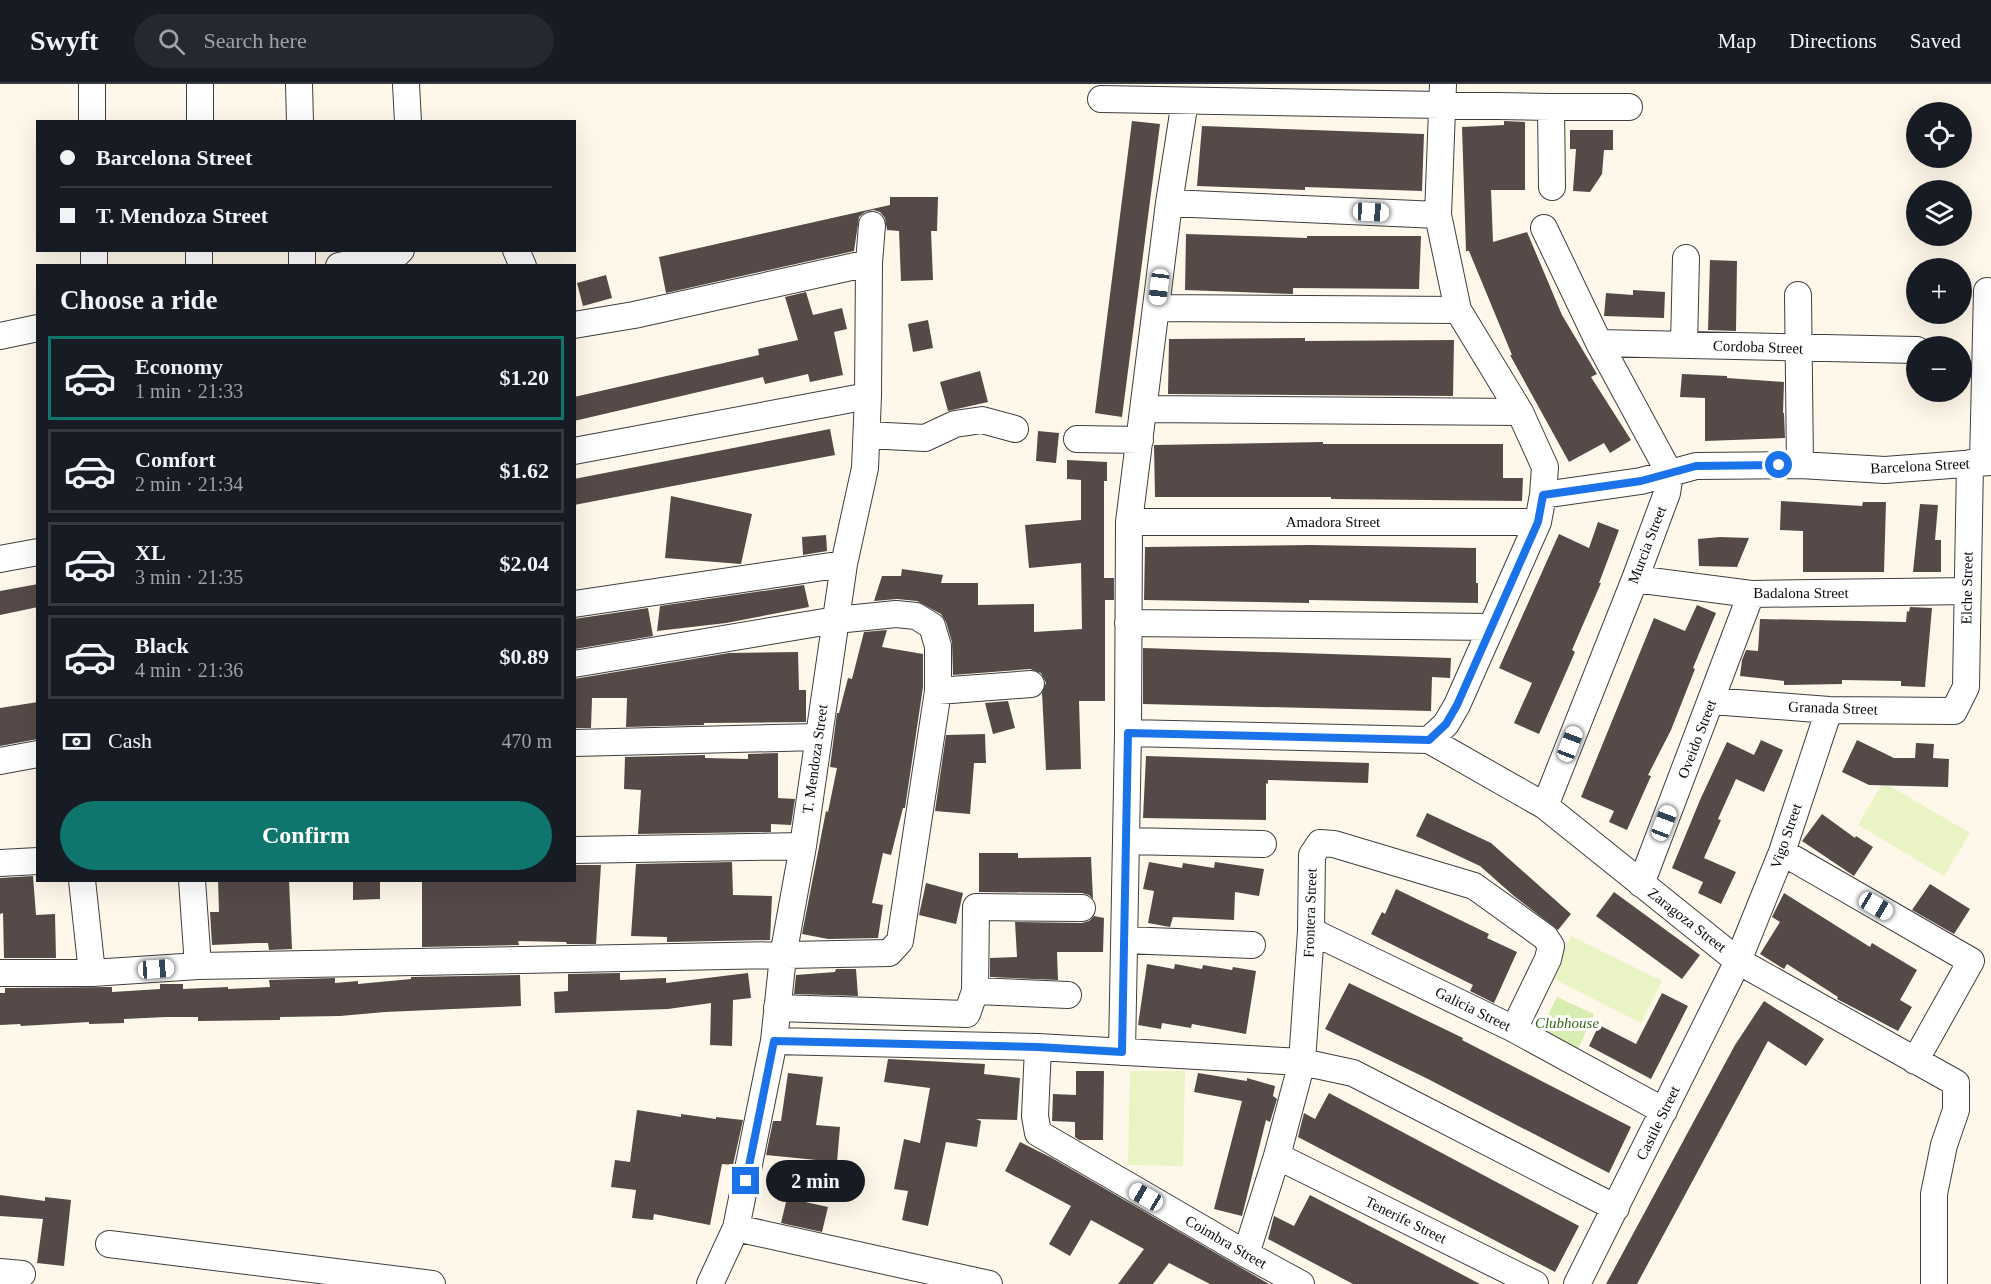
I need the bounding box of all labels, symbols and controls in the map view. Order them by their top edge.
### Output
search box [134,14,554,68]
text: Swyft [30,25,98,56]
icon: search [155,25,188,58]
text: Search here [203,28,307,53]
text: Map [1718,29,1756,53]
text: Directions [1789,29,1877,53]
text: Saved [1910,29,1961,53]
map controls [1906,102,1972,402]
button: locate [1906,102,1972,168]
text: Barcelona Street [96,145,252,170]
button: layers [1906,180,1972,246]
car [1353,202,1389,222]
text: T. Mendoza Street [96,203,268,228]
button: + [1906,258,1972,324]
car [1148,268,1170,306]
text: Choose a ride [60,285,218,315]
button: − [1906,336,1972,402]
street label: Cordoba Street [1713,337,1804,357]
icon: car [63,351,117,405]
text: Economy [135,354,223,379]
text: $1.20 [500,365,549,390]
text: 1 min · 21:33 [135,380,243,402]
icon: car [63,444,117,498]
text: Comfort [135,447,216,472]
route start [1765,451,1792,478]
street label: Barcelona Street [1870,455,1971,477]
text: $1.62 [500,458,549,483]
text: 2 min · 21:34 [135,473,243,495]
street label: Murcia Street [1625,503,1669,586]
street label: Amadora Street [1286,514,1381,530]
icon: car [63,537,117,591]
text: XL [135,540,166,565]
text: $2.04 [500,551,549,576]
street label: Elche Street [1958,551,1976,625]
text: 3 min · 21:35 [135,566,243,588]
street label: Badalona Street [1753,585,1850,601]
icon: car [63,630,117,684]
text: Black [135,633,189,658]
text: $0.89 [500,644,549,669]
text: 4 min · 21:36 [135,659,243,681]
street label: Oveido Street [1675,697,1720,781]
street label: Granada Street [1788,698,1879,718]
street label: T. Mendoza Street [799,703,831,815]
car [1555,724,1585,764]
icon: cash [60,725,93,758]
text: Cash [108,728,152,753]
text: 470 m [501,730,552,752]
button: Confirm [60,801,552,870]
street label: Vigo Street [1767,801,1805,871]
car [1649,803,1679,843]
street label: Frontera Street [1300,867,1320,958]
street label: Zaragoza Street [1645,885,1730,956]
car [1856,889,1896,923]
car [137,959,175,979]
street label: Galicia Street [1433,984,1514,1035]
park label: Clubhouse [1535,1015,1599,1031]
street label: Castile Street [1633,1083,1683,1163]
callout: 2 min [767,1160,866,1202]
route end [732,1167,759,1194]
text: 2 min [791,1170,840,1192]
car [1126,1180,1166,1214]
street label: Tenerife Street [1363,1193,1450,1247]
street label: Coimbra Street [1182,1212,1270,1272]

